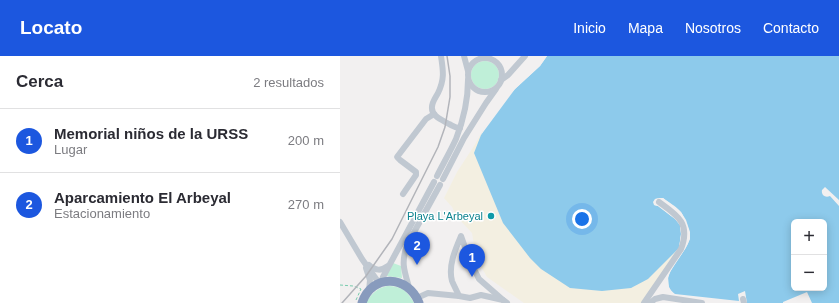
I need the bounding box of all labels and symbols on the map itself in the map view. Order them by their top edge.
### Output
your location [572,209,592,229]
place label: Playa L'Arbeyal [407,210,483,222]
marker: Playa L'Arbeyal [486,211,496,221]
pin: 2 [404,232,430,265]
pin: 1 [459,244,485,277]

